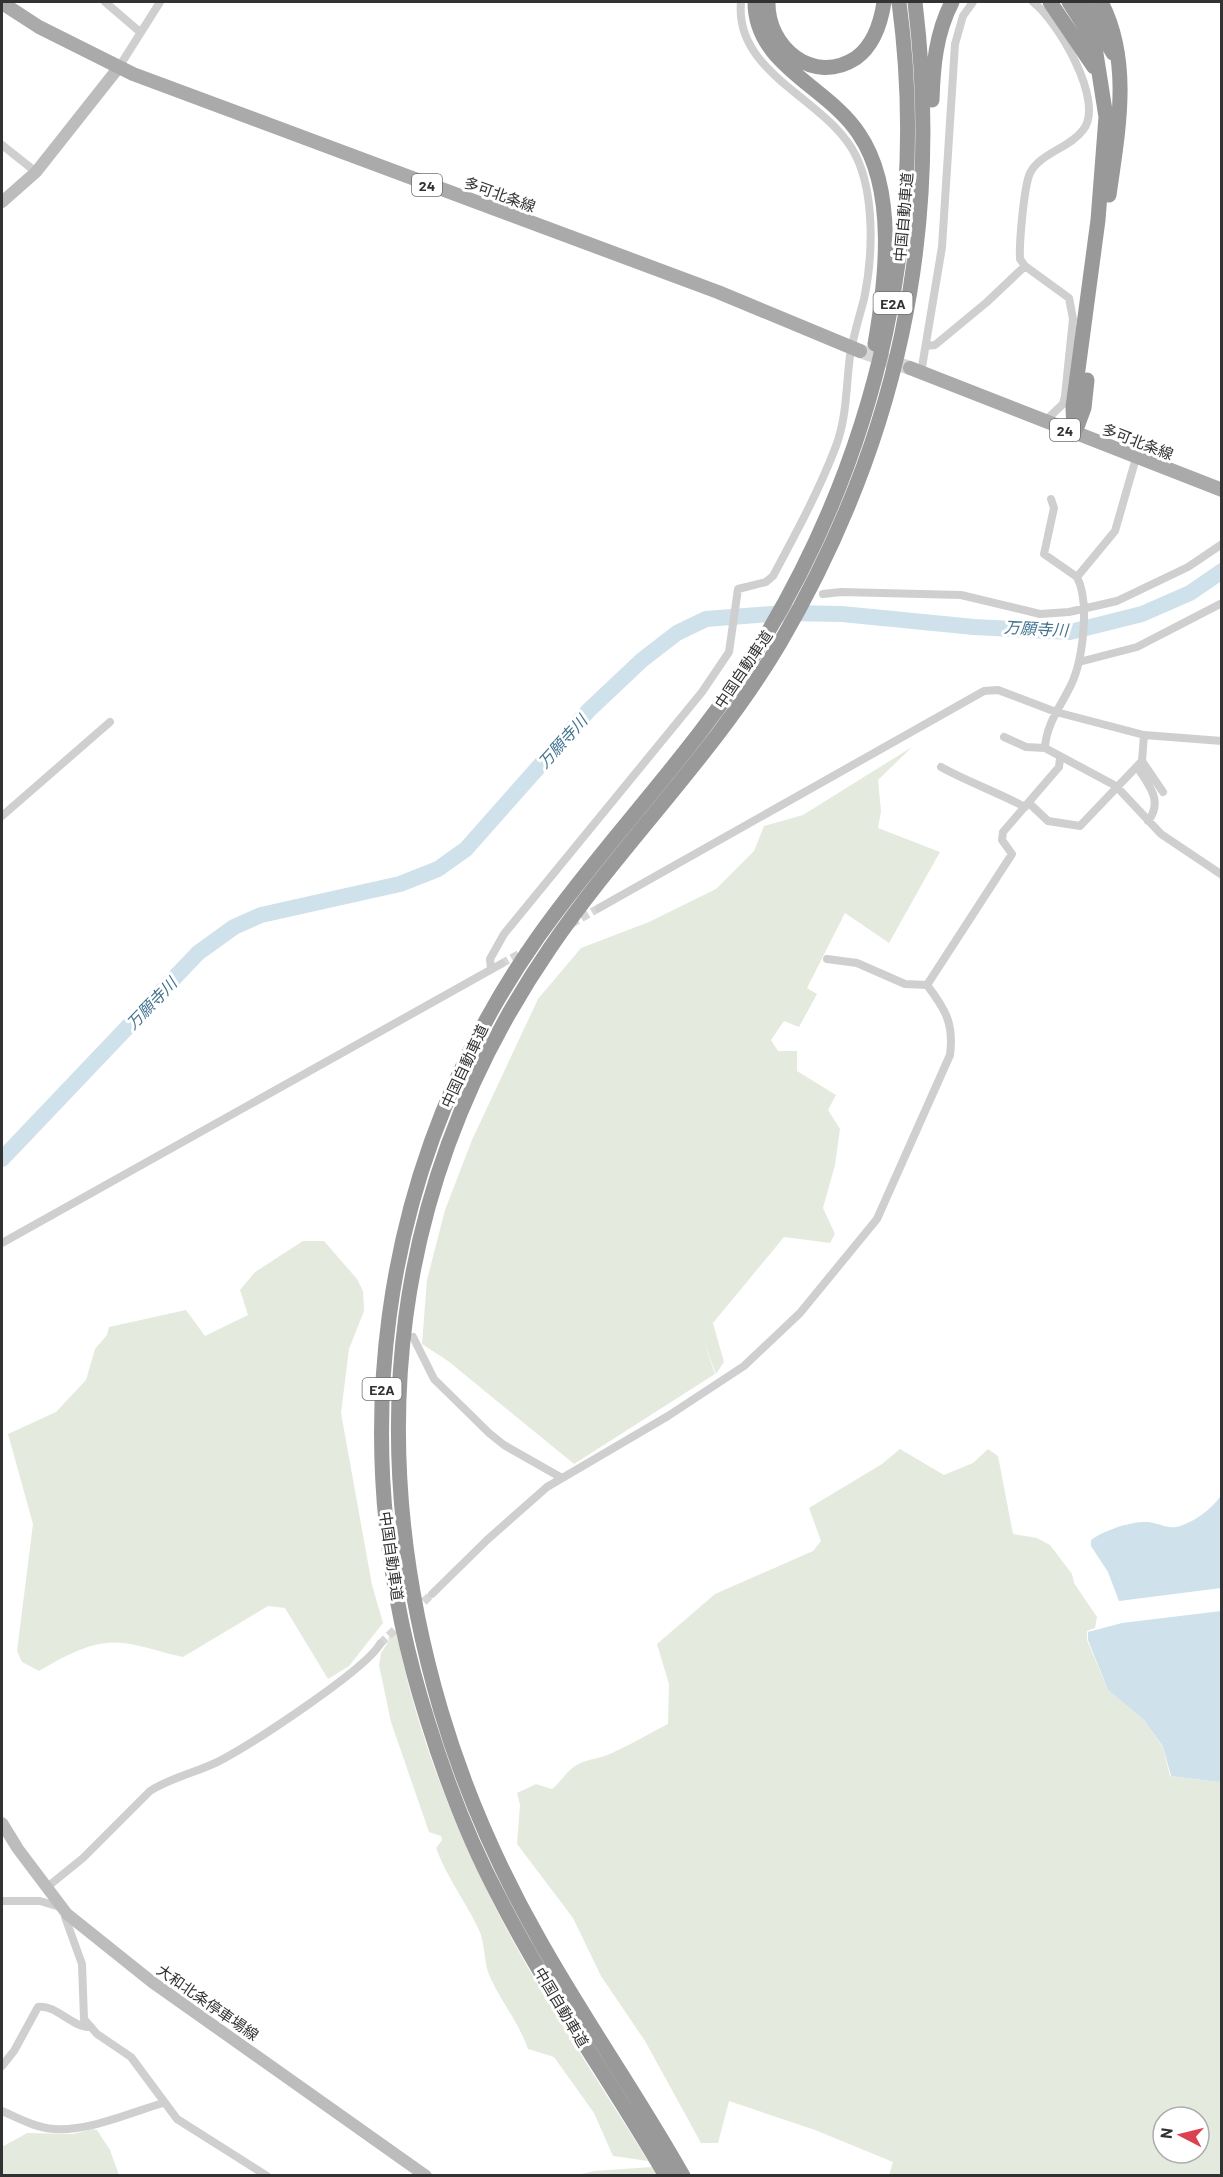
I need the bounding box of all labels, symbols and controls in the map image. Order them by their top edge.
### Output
street label: 中国自動車道 [890,171,916,263]
street label: 多可北条線 [462,173,538,215]
road number: 24 [412,174,442,196]
road number: E2A [874,292,912,314]
road number: 24 [1050,419,1080,441]
street label: 多可北条線 [1100,419,1176,463]
water label: 万願寺川 [1004,617,1070,639]
street label: 中国自動車道 [710,627,776,711]
water label: 万願寺川 [534,709,592,771]
water label: 万願寺川 [122,972,181,1033]
street label: 中国自動車道 [437,1021,491,1111]
road number: E2A [362,1378,401,1400]
street label: 中国自動車道 [377,1510,407,1602]
street label: 大和北条停車場線 [154,1960,262,2044]
street label: 中国自動車道 [531,1964,593,2050]
north arrow [1151,2105,1211,2165]
text: N [1156,2127,1176,2140]

